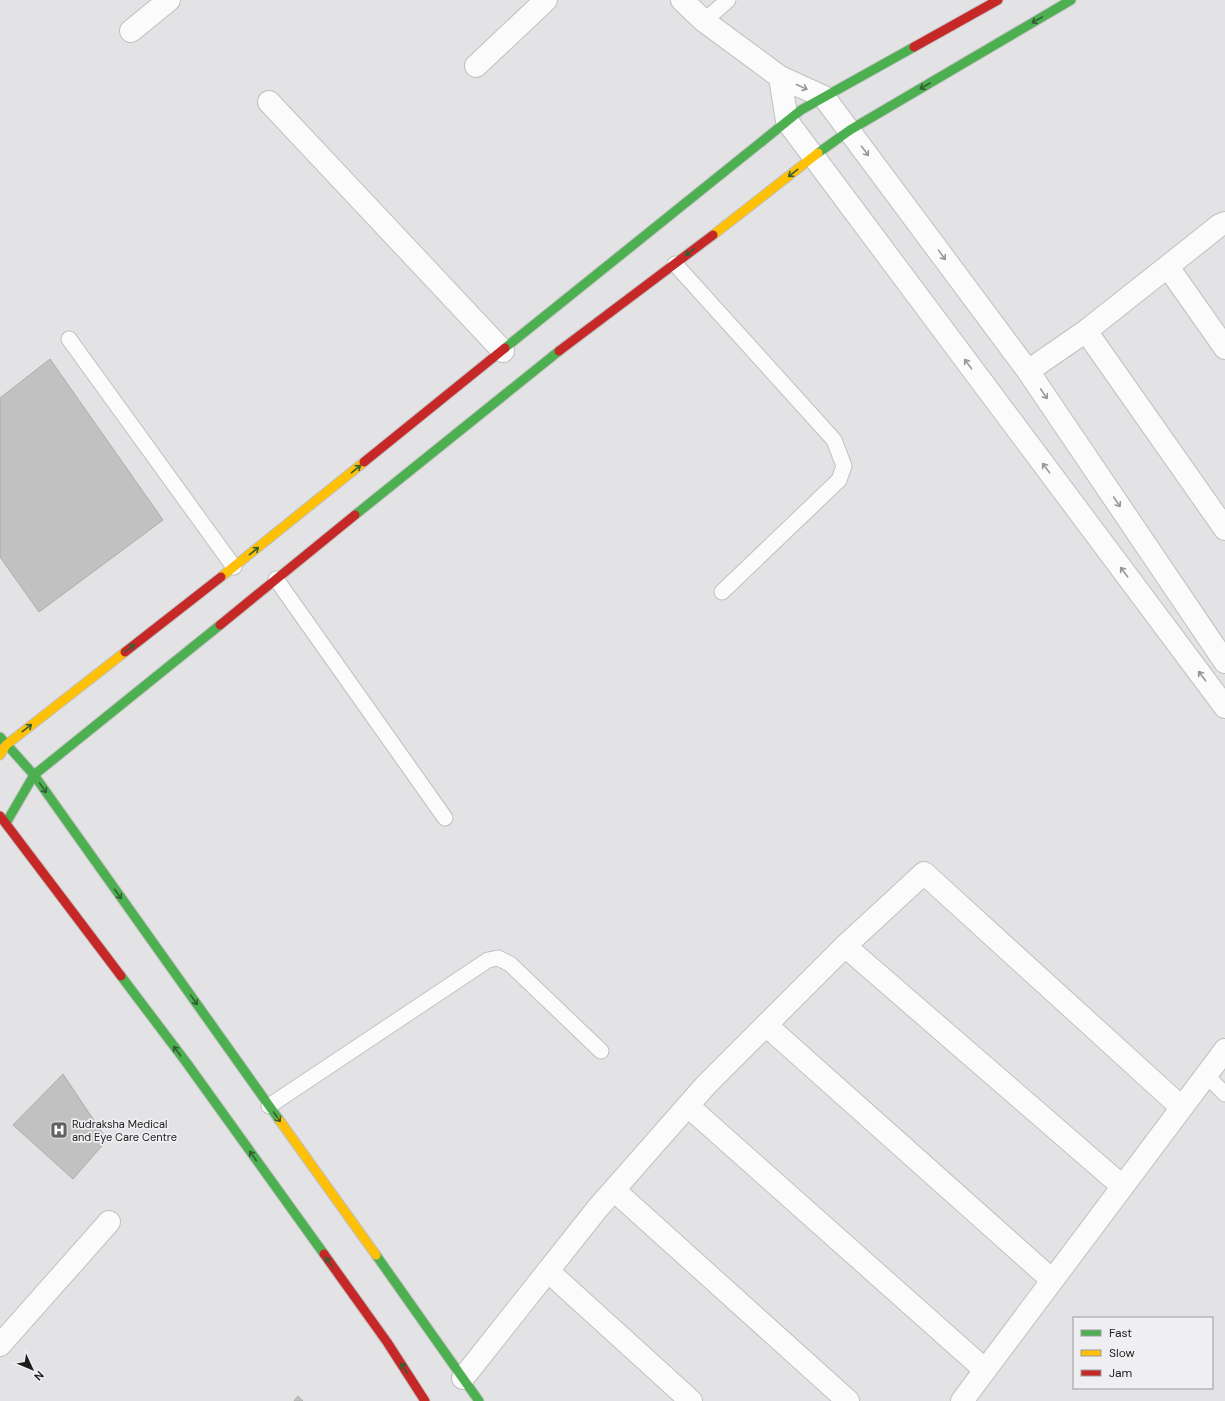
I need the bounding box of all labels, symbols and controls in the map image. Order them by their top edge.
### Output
one-way arrow [1031,16,1043,24]
one-way arrow [919,82,931,90]
one-way arrow [796,84,808,91]
one-way arrow [861,145,869,156]
one-way arrow [788,168,799,177]
one-way arrow [685,248,696,257]
one-way arrow [938,250,946,261]
one-way arrow [964,358,973,369]
one-way arrow [1040,388,1048,400]
one-way arrow [1042,463,1050,474]
one-way arrow [350,465,361,474]
one-way arrow [1113,496,1121,508]
one-way arrow [249,546,260,555]
one-way arrow [1120,567,1128,578]
one-way arrow [124,644,135,652]
one-way arrow [1197,671,1206,682]
one-way arrow [22,724,33,732]
one-way arrow [39,783,47,794]
one-way arrow [114,888,122,899]
one-way arrow [190,994,198,1005]
one-way arrow [173,1045,181,1056]
one-way arrow [273,1112,281,1123]
place label: Rudraksha Medical and Eye Care Centre [72,1117,177,1144]
hospital icon: Rudraksha Medical and Eye Care Centre [49,1120,69,1140]
one-way arrow [249,1151,257,1162]
one-way arrow [325,1256,333,1267]
legend [1073,1317,1213,1389]
text: Fast [1109,1325,1132,1341]
text: Slow [1109,1345,1135,1361]
north arrow [12,1349,52,1389]
one-way arrow [399,1362,407,1374]
text: Jam [1109,1365,1132,1381]
text: N [31,1368,47,1384]

